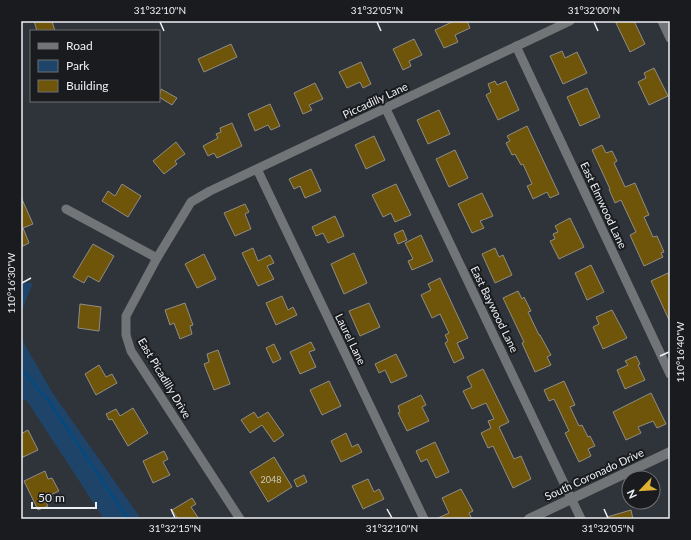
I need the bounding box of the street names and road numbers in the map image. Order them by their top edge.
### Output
street label: Piccadilly Lane [340,79,410,121]
street label: East Elmwood Lane [578,160,630,251]
street label: East Baywood Lane [468,264,522,354]
street label: Laurel Lane [333,311,369,367]
street label: East Picadilly Drive [136,335,194,421]
street label: South Coronado Drive [542,445,646,503]

